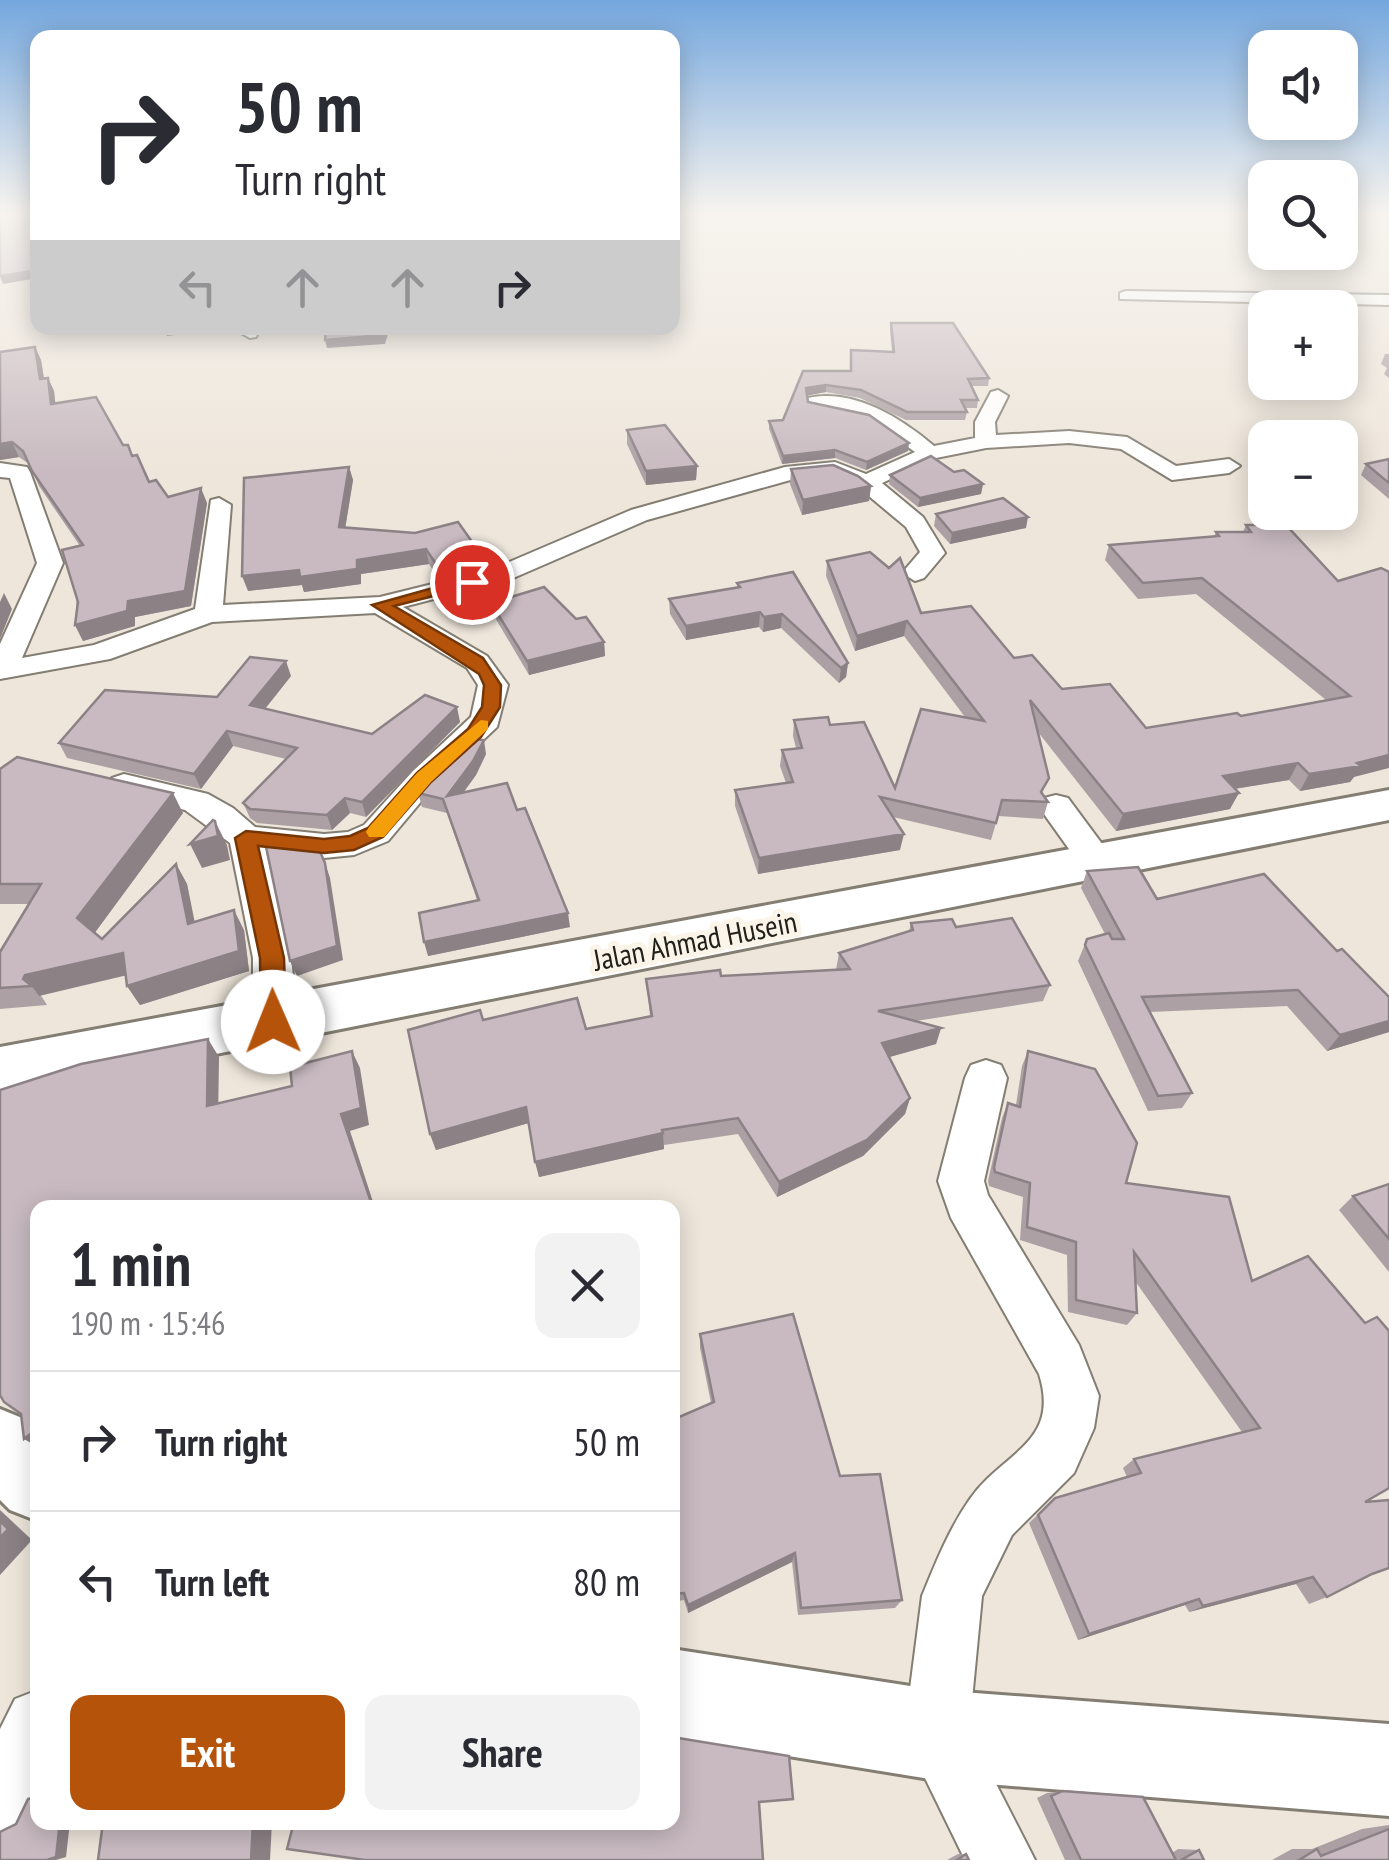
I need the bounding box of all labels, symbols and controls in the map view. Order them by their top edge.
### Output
map controls [1248,30,1358,530]
button: sound [1248,30,1358,140]
text: 50 m [235,61,363,151]
icon: right [70,70,200,200]
text: Turn right [235,149,386,207]
button: search [1248,160,1358,270]
icon: left [170,260,225,315]
icon: ahead [275,260,330,315]
icon: ahead [380,260,435,315]
icon: right [485,260,540,315]
button: + [1248,290,1358,400]
button: − [1248,420,1358,530]
pin [430,540,515,625]
icon: arrive [445,555,500,610]
street label: Jalan Ahmad Husein [589,901,800,979]
position arrow [221,970,325,1074]
text: 1 min [70,1225,191,1303]
button: close [535,1233,640,1338]
text: 190 m · 15:46 [70,1302,225,1344]
icon: right [70,1414,125,1469]
text: Turn right [155,1417,287,1466]
text: 50 m [573,1417,640,1466]
icon: left [70,1554,125,1609]
text: Turn left [155,1557,269,1606]
text: 80 m [573,1557,640,1606]
button: Exit [70,1695,345,1810]
button: Share [365,1695,640,1810]

